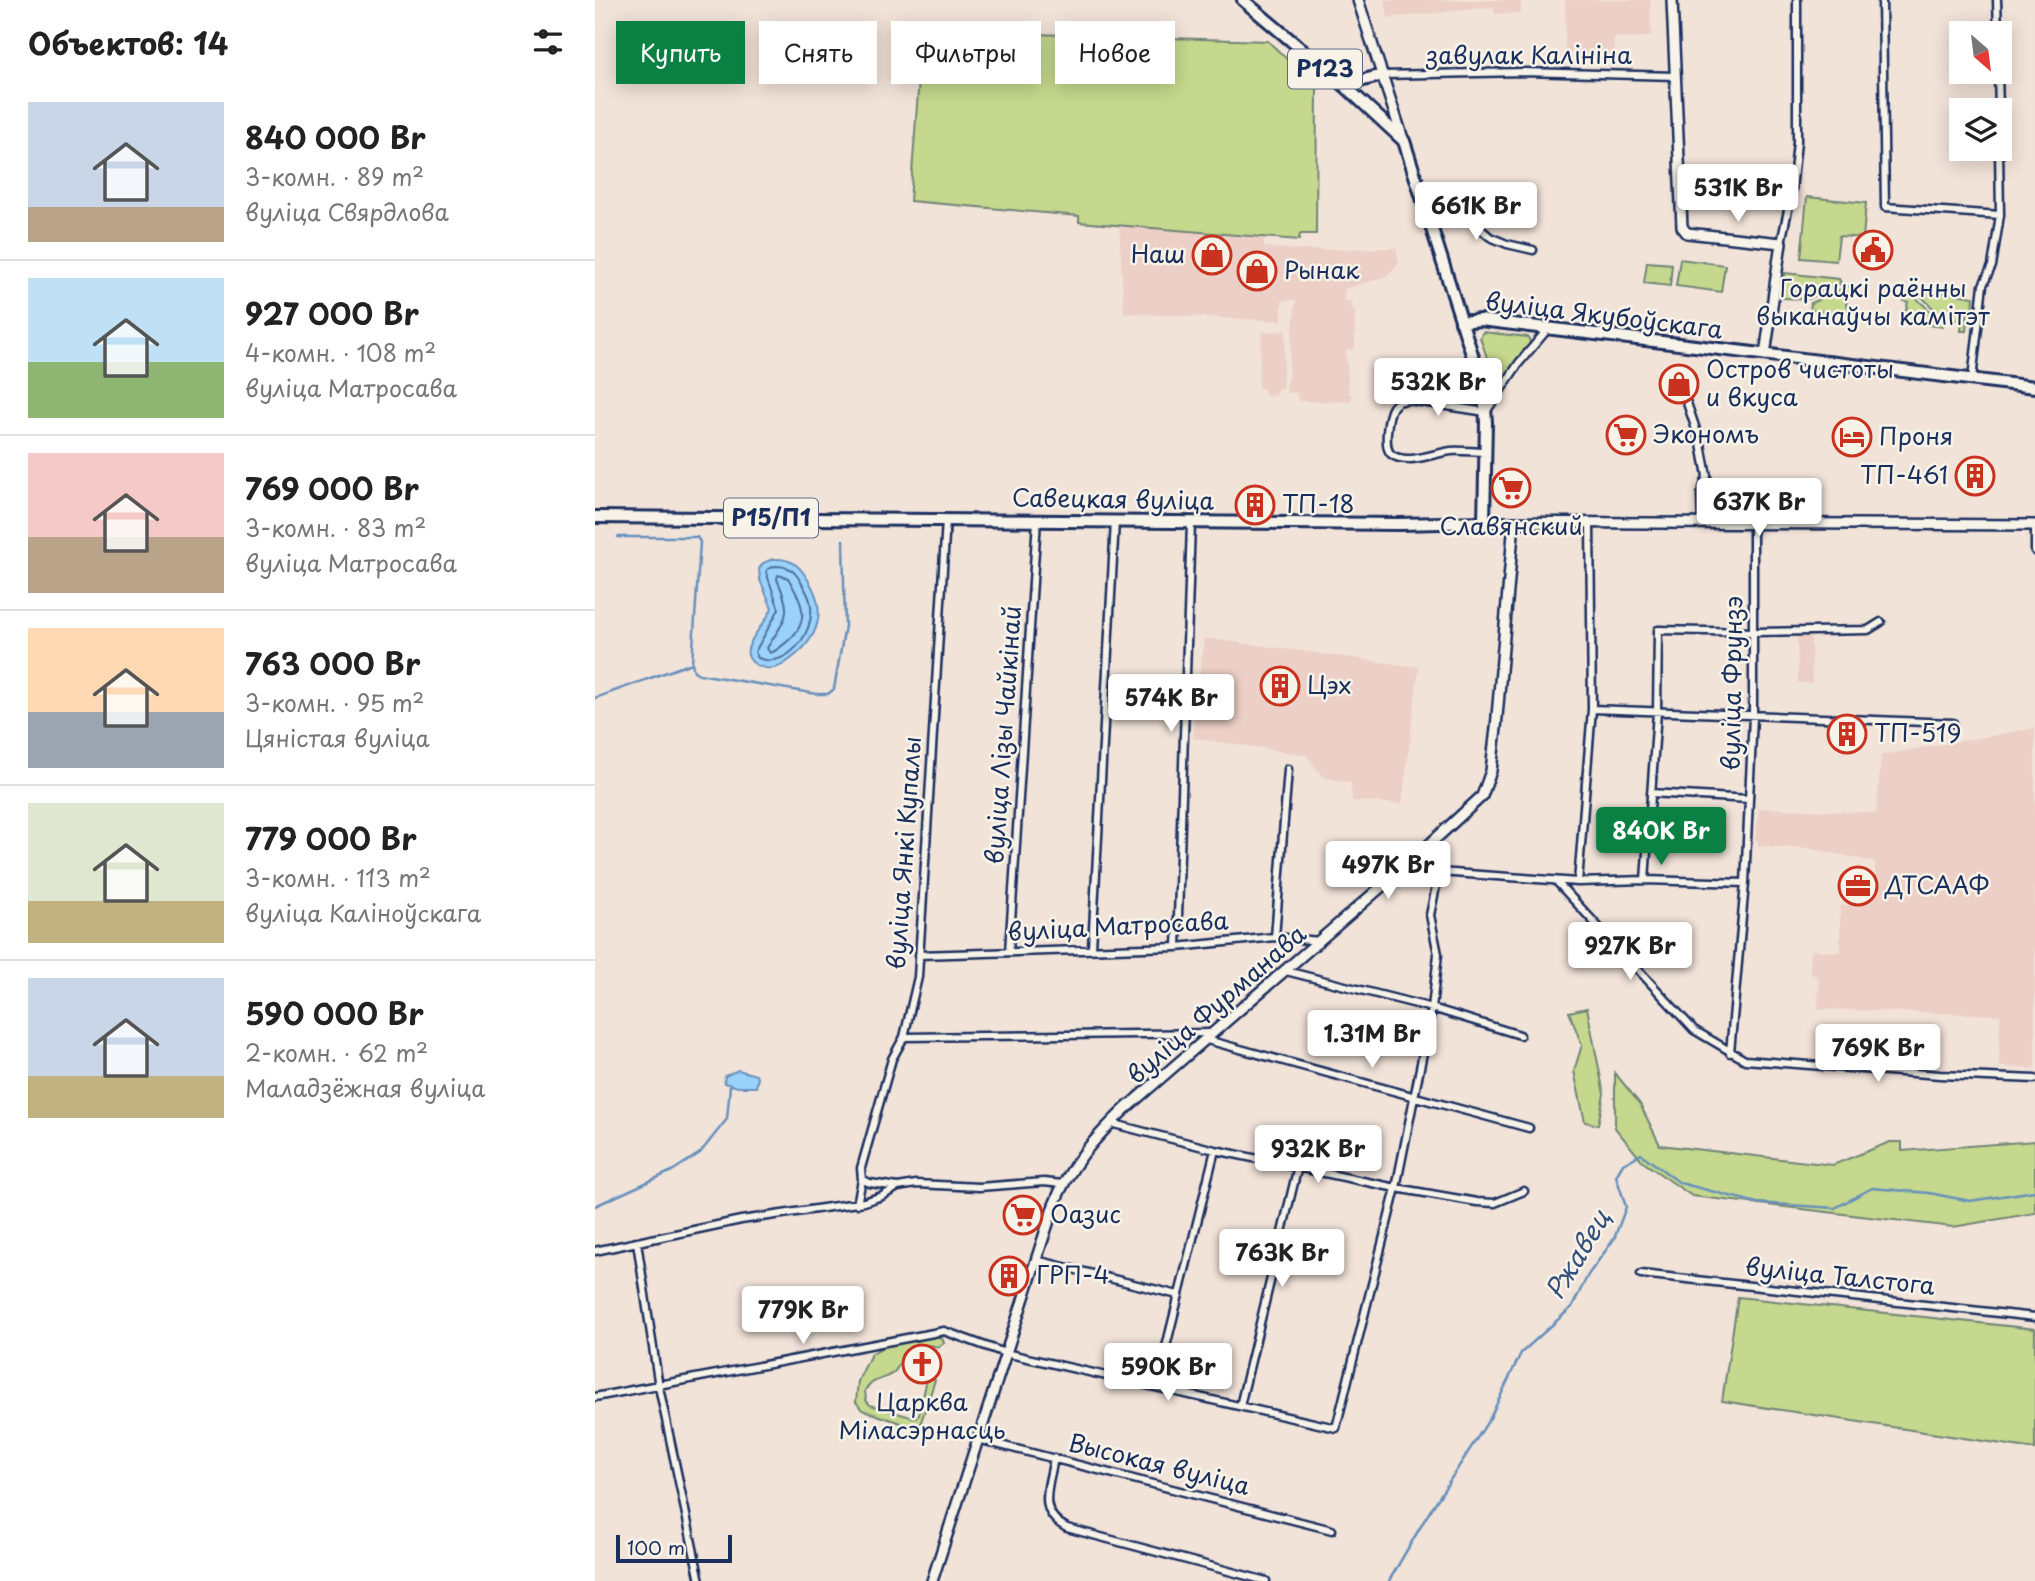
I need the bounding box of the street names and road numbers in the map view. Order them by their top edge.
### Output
street label: завулак Калініна [1425,36,1632,72]
road number: Р123 [1288,50,1362,88]
street label: вуліца Якубоўскага [1484,282,1725,346]
street label: Савецкая вуліца [1012,478,1215,518]
road number: Р15/П1 [724,498,818,538]
street label: вуліца Фрунзэ [1711,595,1751,771]
street label: вуліца Лізы Чайкінай [975,605,1029,865]
street label: вуліца Янкі Купалы [877,735,929,971]
street label: вуліца Матросава [1007,901,1229,949]
street label: вуліца Фурманава [1118,915,1313,1092]
street label: вуліца Талстога [1744,1247,1937,1303]
street label: Высокая вуліца [1065,1423,1254,1503]

